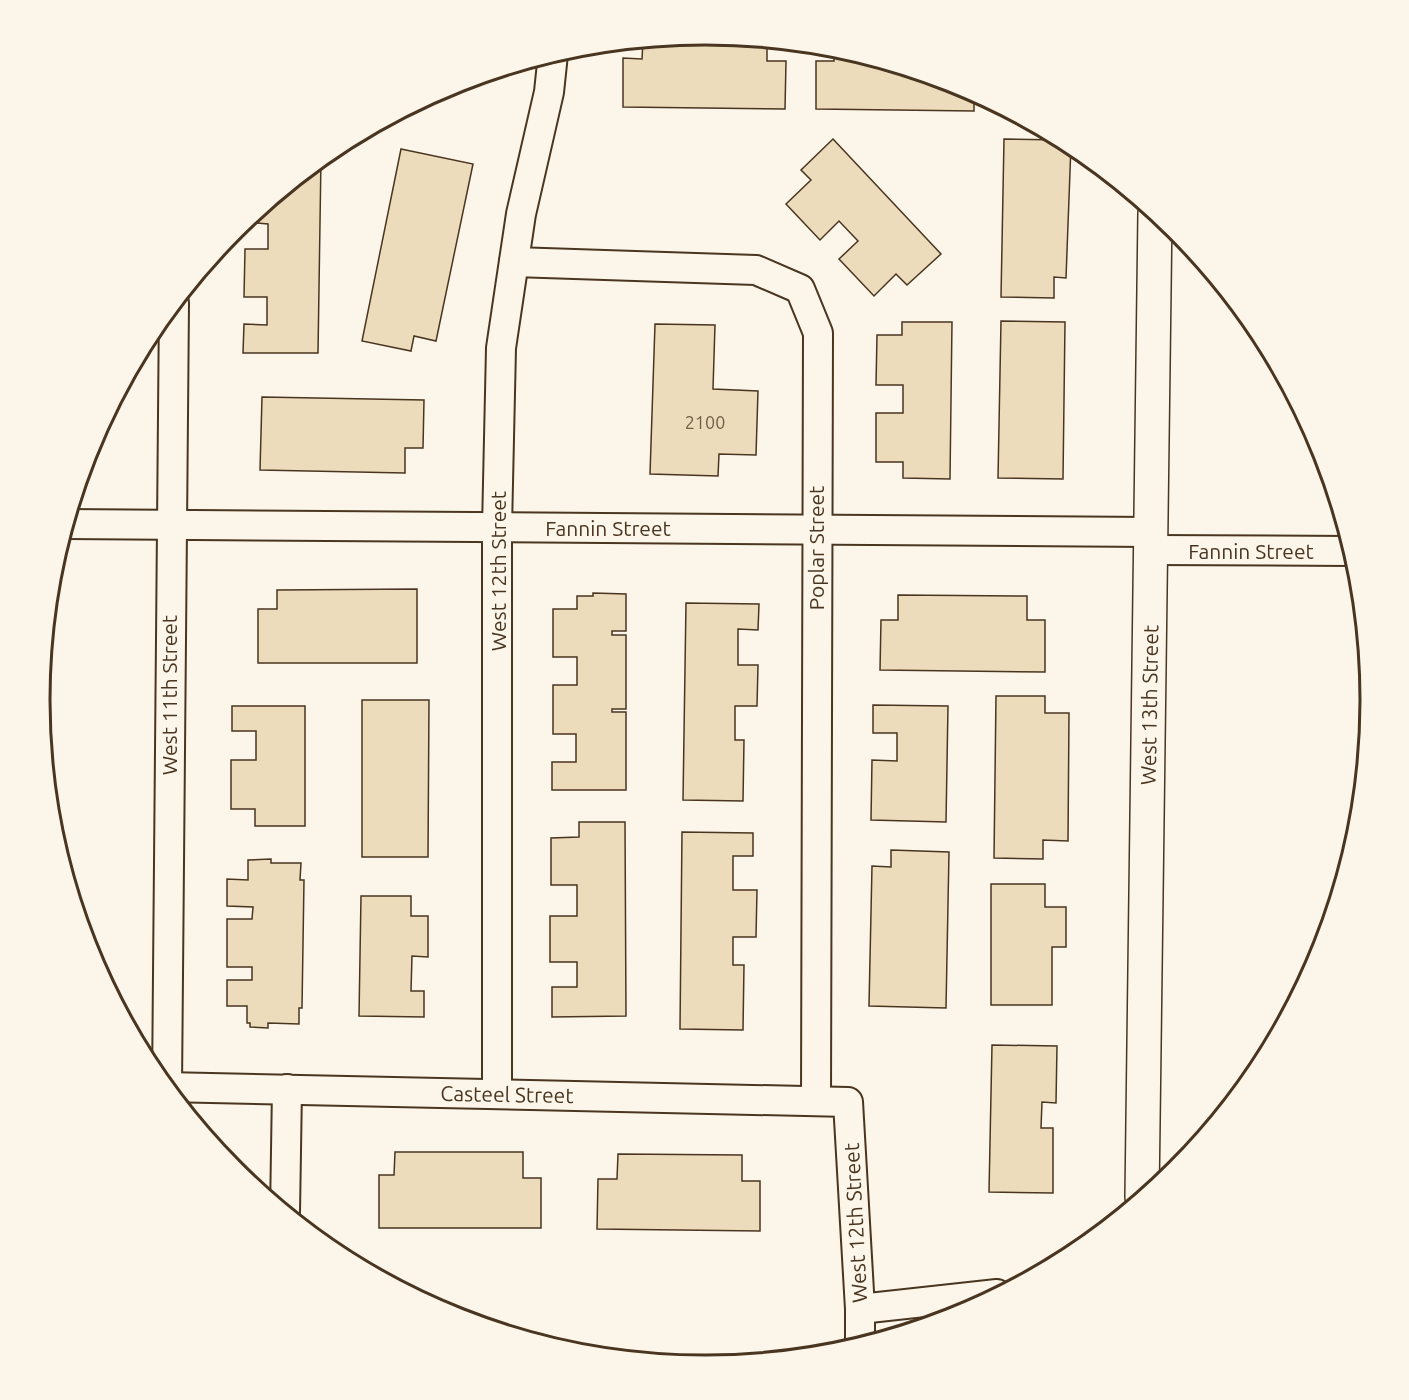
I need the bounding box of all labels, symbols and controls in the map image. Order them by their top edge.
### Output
house number: 2100 [685,412,725,432]
street label: Poplar Street [804,486,828,610]
street label: West 12th Street [486,491,510,651]
street label: Fannin Street [545,516,671,540]
street label: Fannin Street [1188,539,1314,563]
street label: West 11th Street [157,615,181,775]
street label: West 13th Street [1136,625,1162,785]
street label: Casteel Street [440,1081,574,1107]
street label: West 12th Street [839,1142,871,1304]

